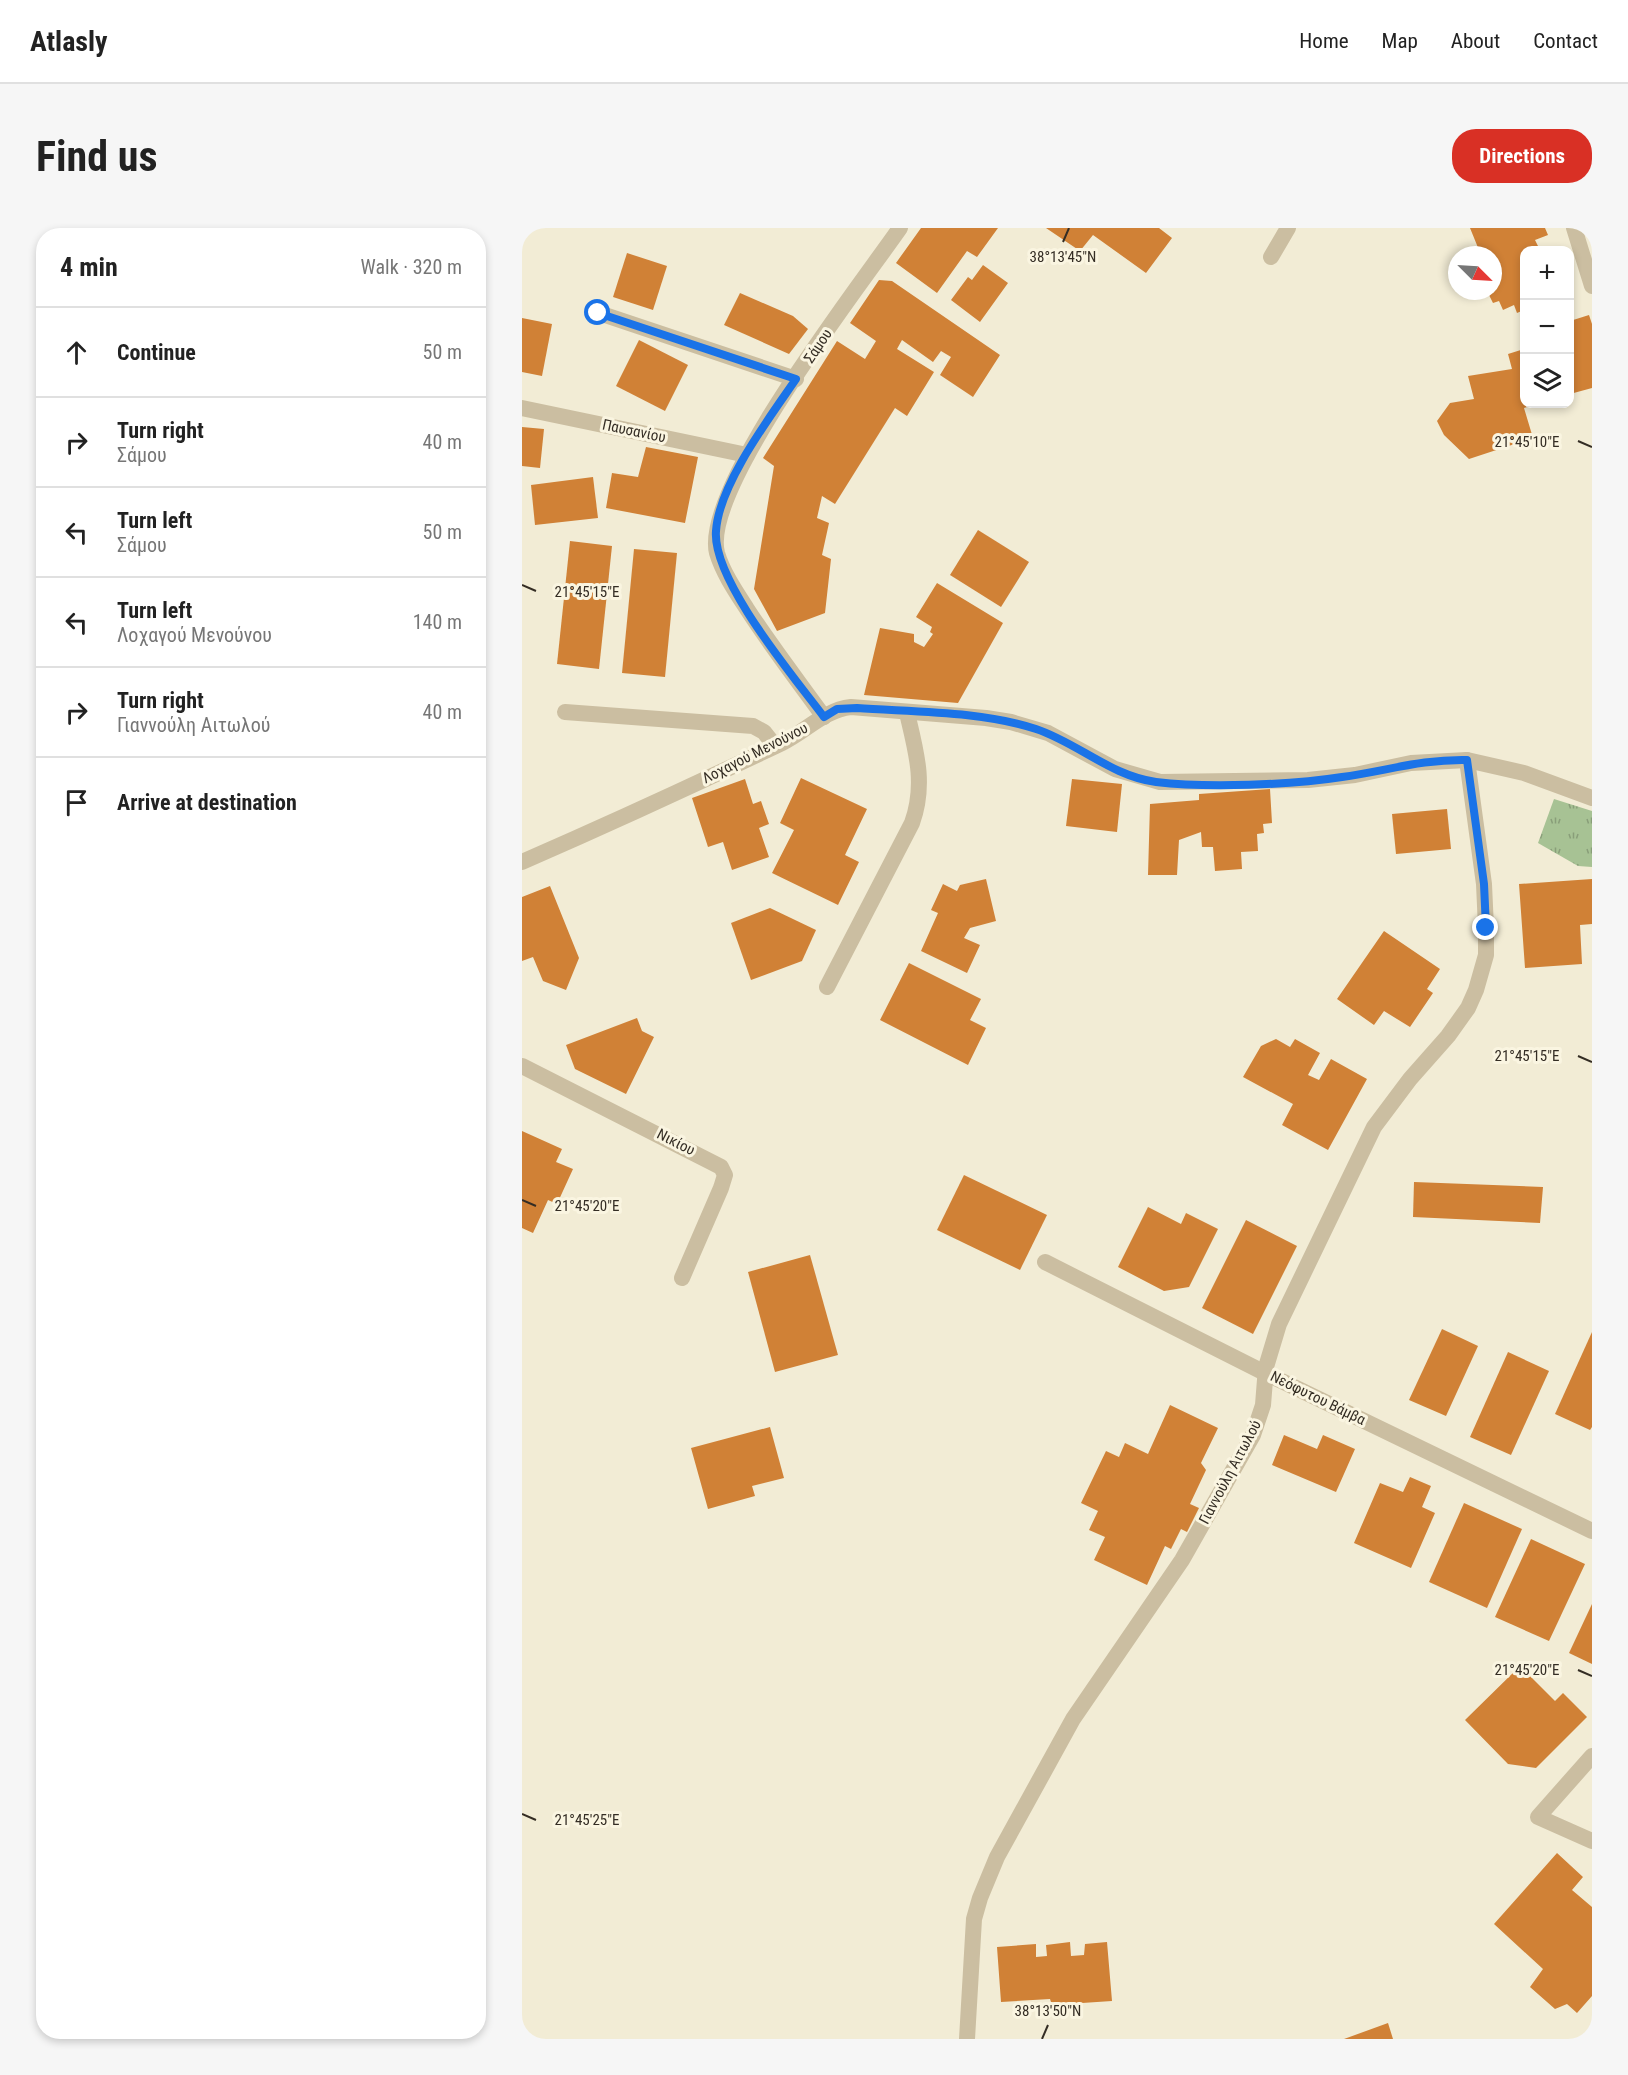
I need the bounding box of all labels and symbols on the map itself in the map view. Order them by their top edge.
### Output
north arrow [1448,246,1502,300]
text: 38°13'45"N [1030,248,1096,266]
route start [584,299,610,325]
street label: Σάμου [800,326,836,366]
street label: Παυσανίου [601,415,667,447]
text: 21°45'10"E [1495,433,1559,451]
text: 21°45'15"E [555,583,619,601]
street label: Λοχαγού Μενούνου [699,719,811,787]
route end [1472,914,1498,940]
text: 21°45'15"E [1495,1047,1559,1065]
street label: Νικίου [654,1125,698,1159]
text: 21°45'20"E [555,1197,619,1215]
street label: Νεόφυτου Βάμβα [1267,1367,1369,1429]
street label: Γιαννούλη Αιτωλού [1195,1417,1265,1527]
text: 21°45'20"E [1495,1661,1559,1679]
text: 21°45'25"E [555,1811,619,1829]
text: 38°13'50"N [1015,2002,1081,2020]

